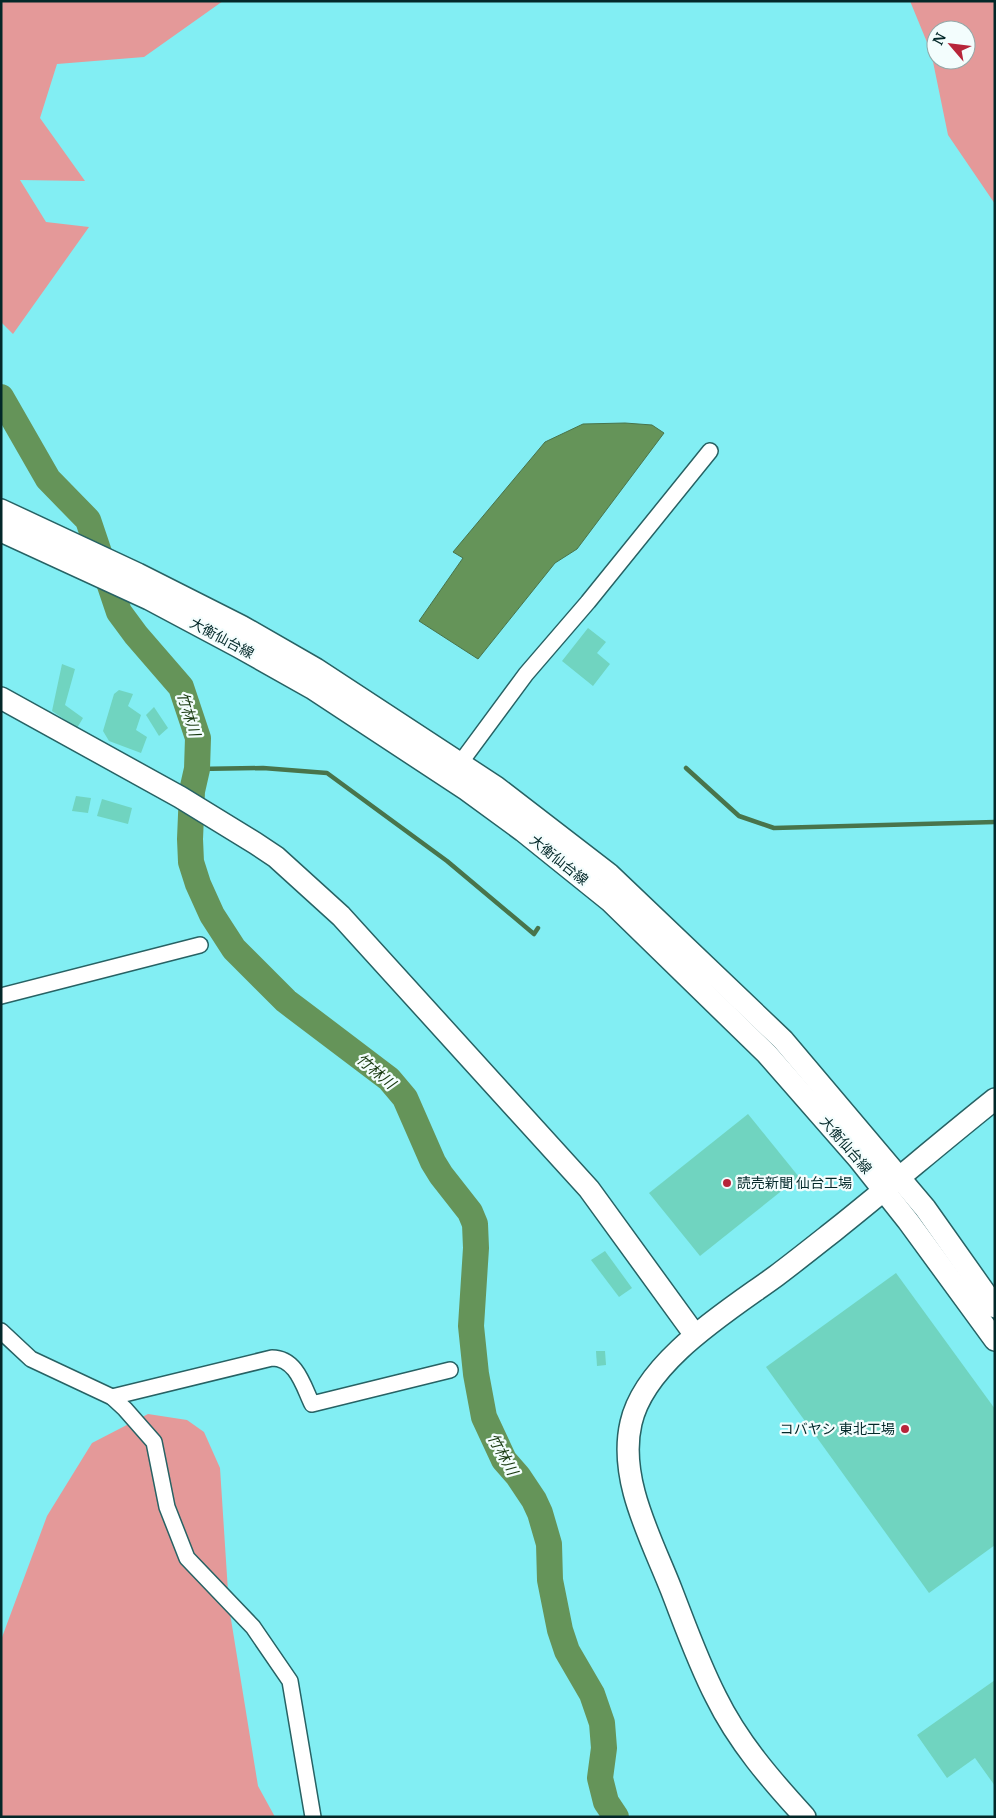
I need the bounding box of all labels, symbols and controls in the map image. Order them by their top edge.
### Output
north arrow [926,20,976,70]
text: N [929,30,950,48]
street label: 大衡仙台線 [187,614,257,662]
water label: 竹林川 [173,690,205,740]
street label: 大衡仙台線 [526,831,592,889]
water label: 竹林川 [353,1049,401,1094]
street label: 大衡仙台線 [816,1113,876,1177]
place label: 読売新聞 仙台工場 [737,1174,852,1192]
marker: 読売新聞 仙台工場 [721,1177,733,1189]
place label: コバヤシ 東北工場 [780,1420,895,1438]
marker: コバヤシ 東北工場 [899,1423,911,1435]
water label: 竹林川 [484,1430,523,1480]

